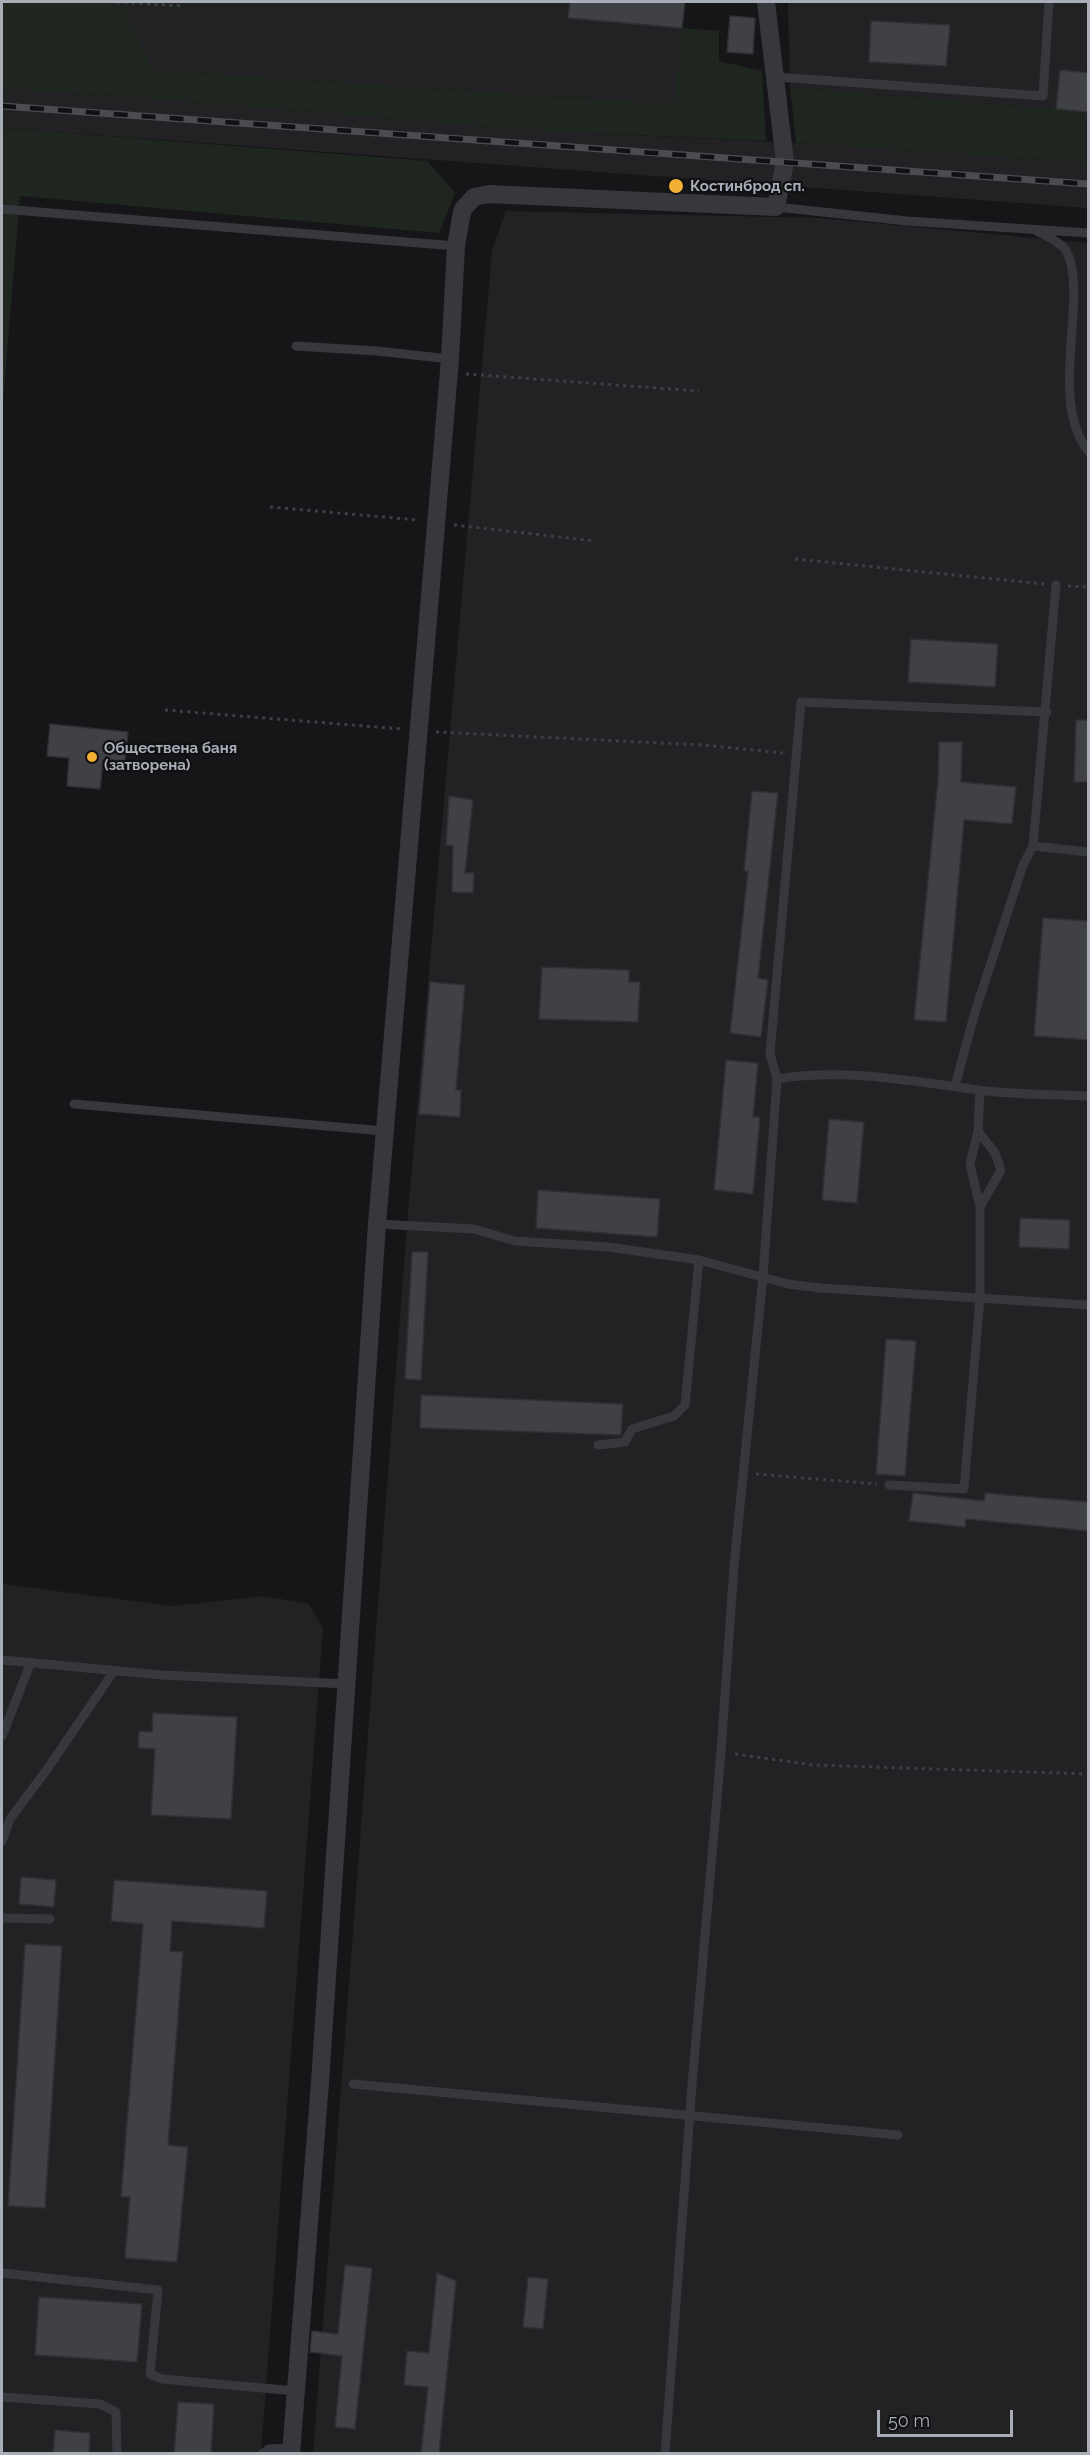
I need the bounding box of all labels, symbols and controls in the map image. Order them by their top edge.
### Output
marker: Костинброд сп. [667,177,685,195]
place label: Костинброд сп. [690,177,805,195]
place label: Обществена баня (затворена) [104,739,237,774]
marker: Обществена баня (затворена) [85,750,99,764]
scale bar [880,2398,1016,2436]
text: 50 m [888,2410,930,2431]

